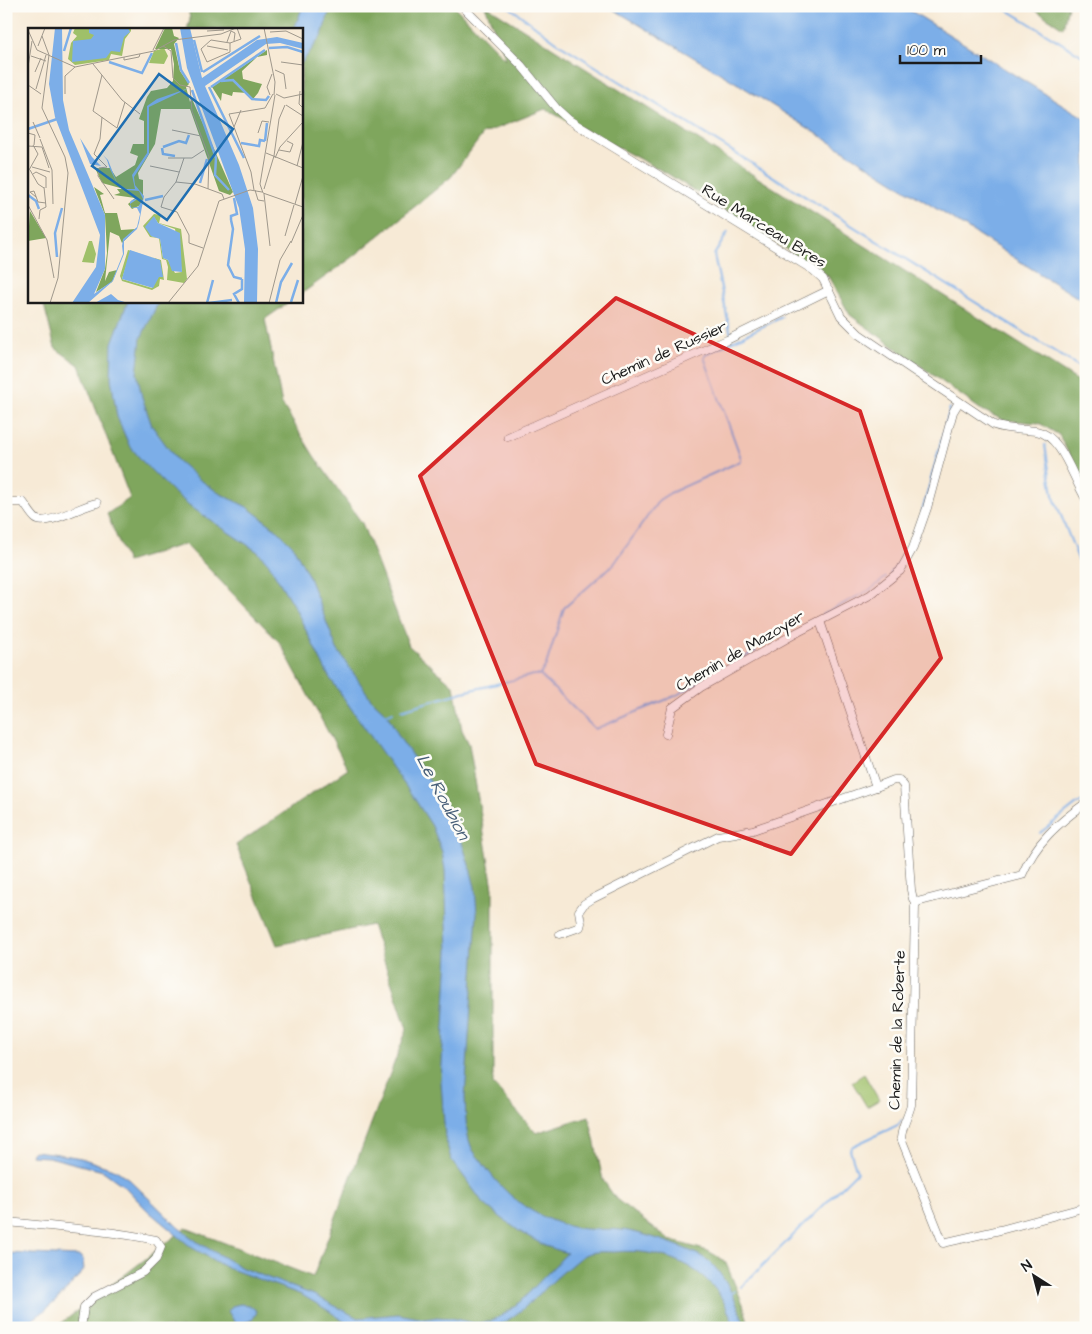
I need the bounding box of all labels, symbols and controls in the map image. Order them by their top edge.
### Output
inset map [28,28,302,302]
scale bar [900,32,981,64]
text: 100 m [907,40,946,61]
street label: Rue Marceau Bres [697,179,831,273]
street label: Chemin de Russier [597,315,731,391]
street label: Chemin de Mazoyer [672,605,809,698]
water label: Le Roubion [410,750,477,846]
street label: Chemin de la Roberte [883,950,911,1110]
north arrow [1010,1252,1060,1302]
text: N [1018,1255,1037,1277]

